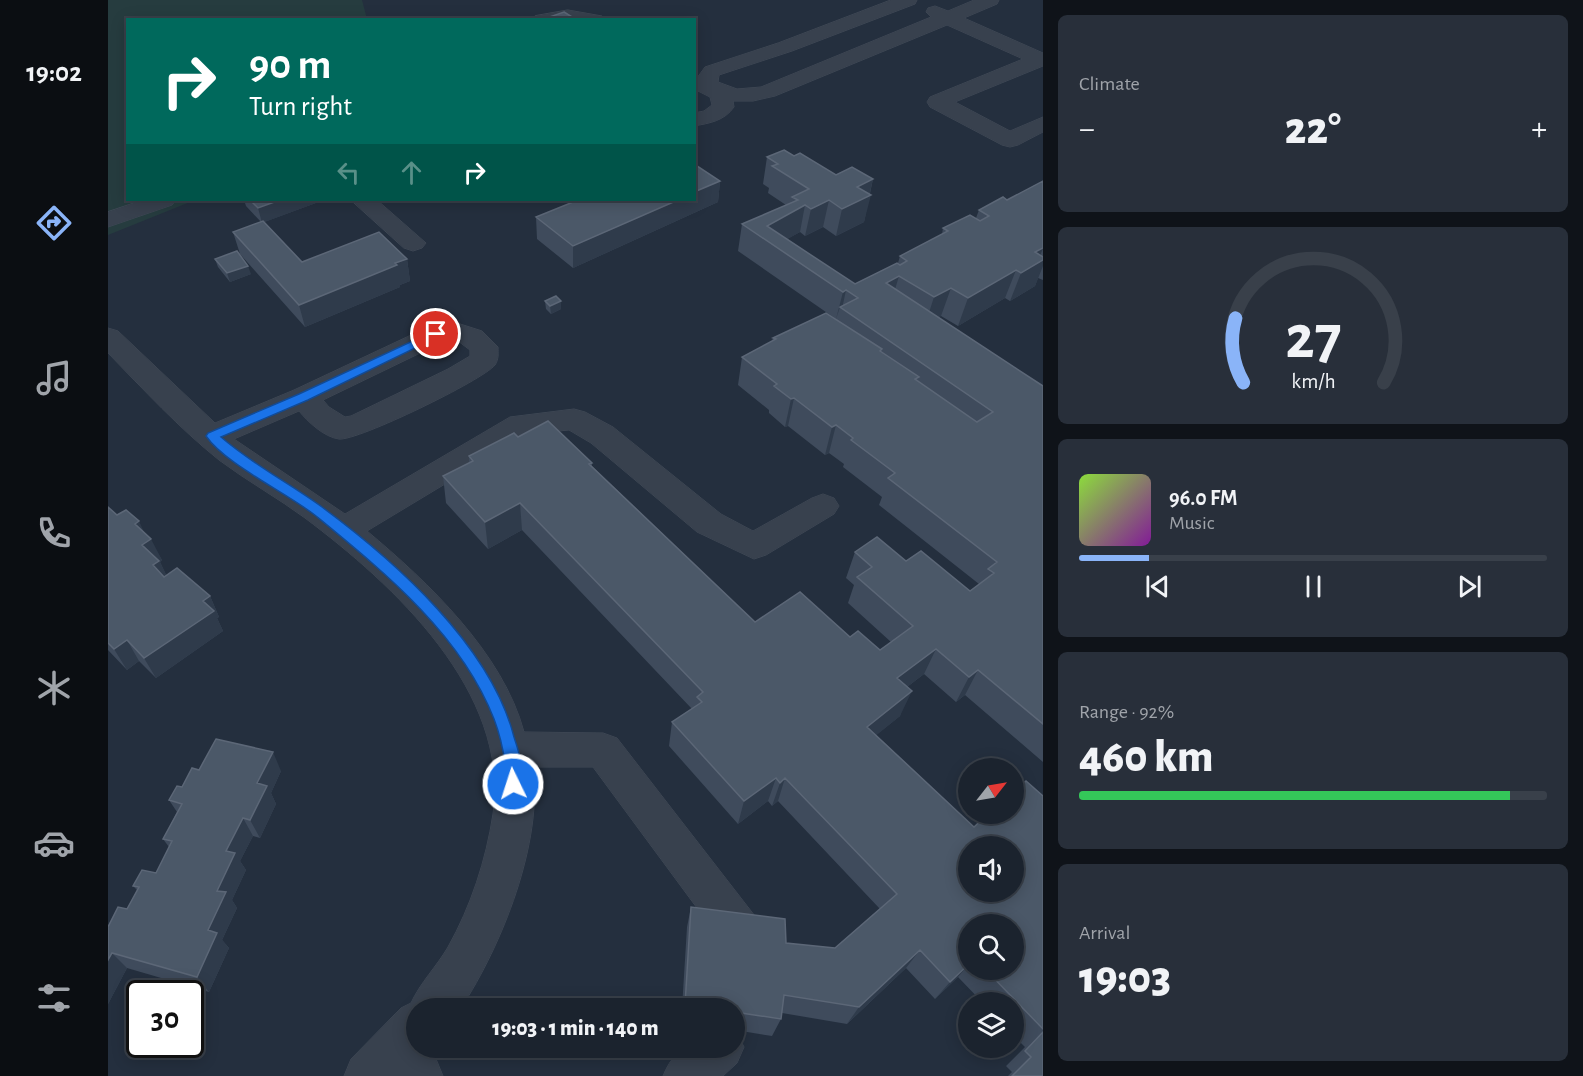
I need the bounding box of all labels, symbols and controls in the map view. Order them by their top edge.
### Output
icon: right [150,42,228,120]
text: 90 m [249,44,331,86]
text: 19:02 [26,59,82,86]
text: Climate [1079,74,1140,94]
text: Turn right [249,93,352,120]
text: 22° [1285,107,1341,152]
text: − [1079,113,1095,146]
text: + [1531,113,1547,146]
icon: left [332,156,365,189]
icon: ahead [395,156,428,189]
icon: right [458,156,491,189]
icon: directions [33,202,75,244]
text: 27 [1285,307,1341,369]
pin [410,308,461,359]
icon: arrive [419,317,452,350]
icon: music [33,357,75,399]
text: km/h [1291,371,1335,392]
text: 96.0 FM [1169,487,1237,509]
icon: phone [33,512,75,554]
text: Music [1169,513,1215,533]
icon: previous [1141,570,1174,603]
icon: pause [1297,570,1330,603]
icon: next [1453,570,1486,603]
icon: climate [33,667,75,709]
text: Range · 92% [1079,702,1174,722]
text: 460 km [1079,735,1214,780]
position arrow [481,752,545,816]
north arrow [958,758,1024,824]
map controls [958,758,1024,1058]
icon: car [33,822,75,864]
button: sound [958,836,1024,902]
button: search [958,914,1024,980]
text: Arrival [1079,923,1130,943]
text: 19:03 [1079,956,1171,1001]
icon: filters [33,977,75,1019]
speed limit sign: 30 [126,980,204,1058]
button: layers [958,992,1024,1058]
text: 19:03 · 1 min · 140 m [492,1017,659,1039]

